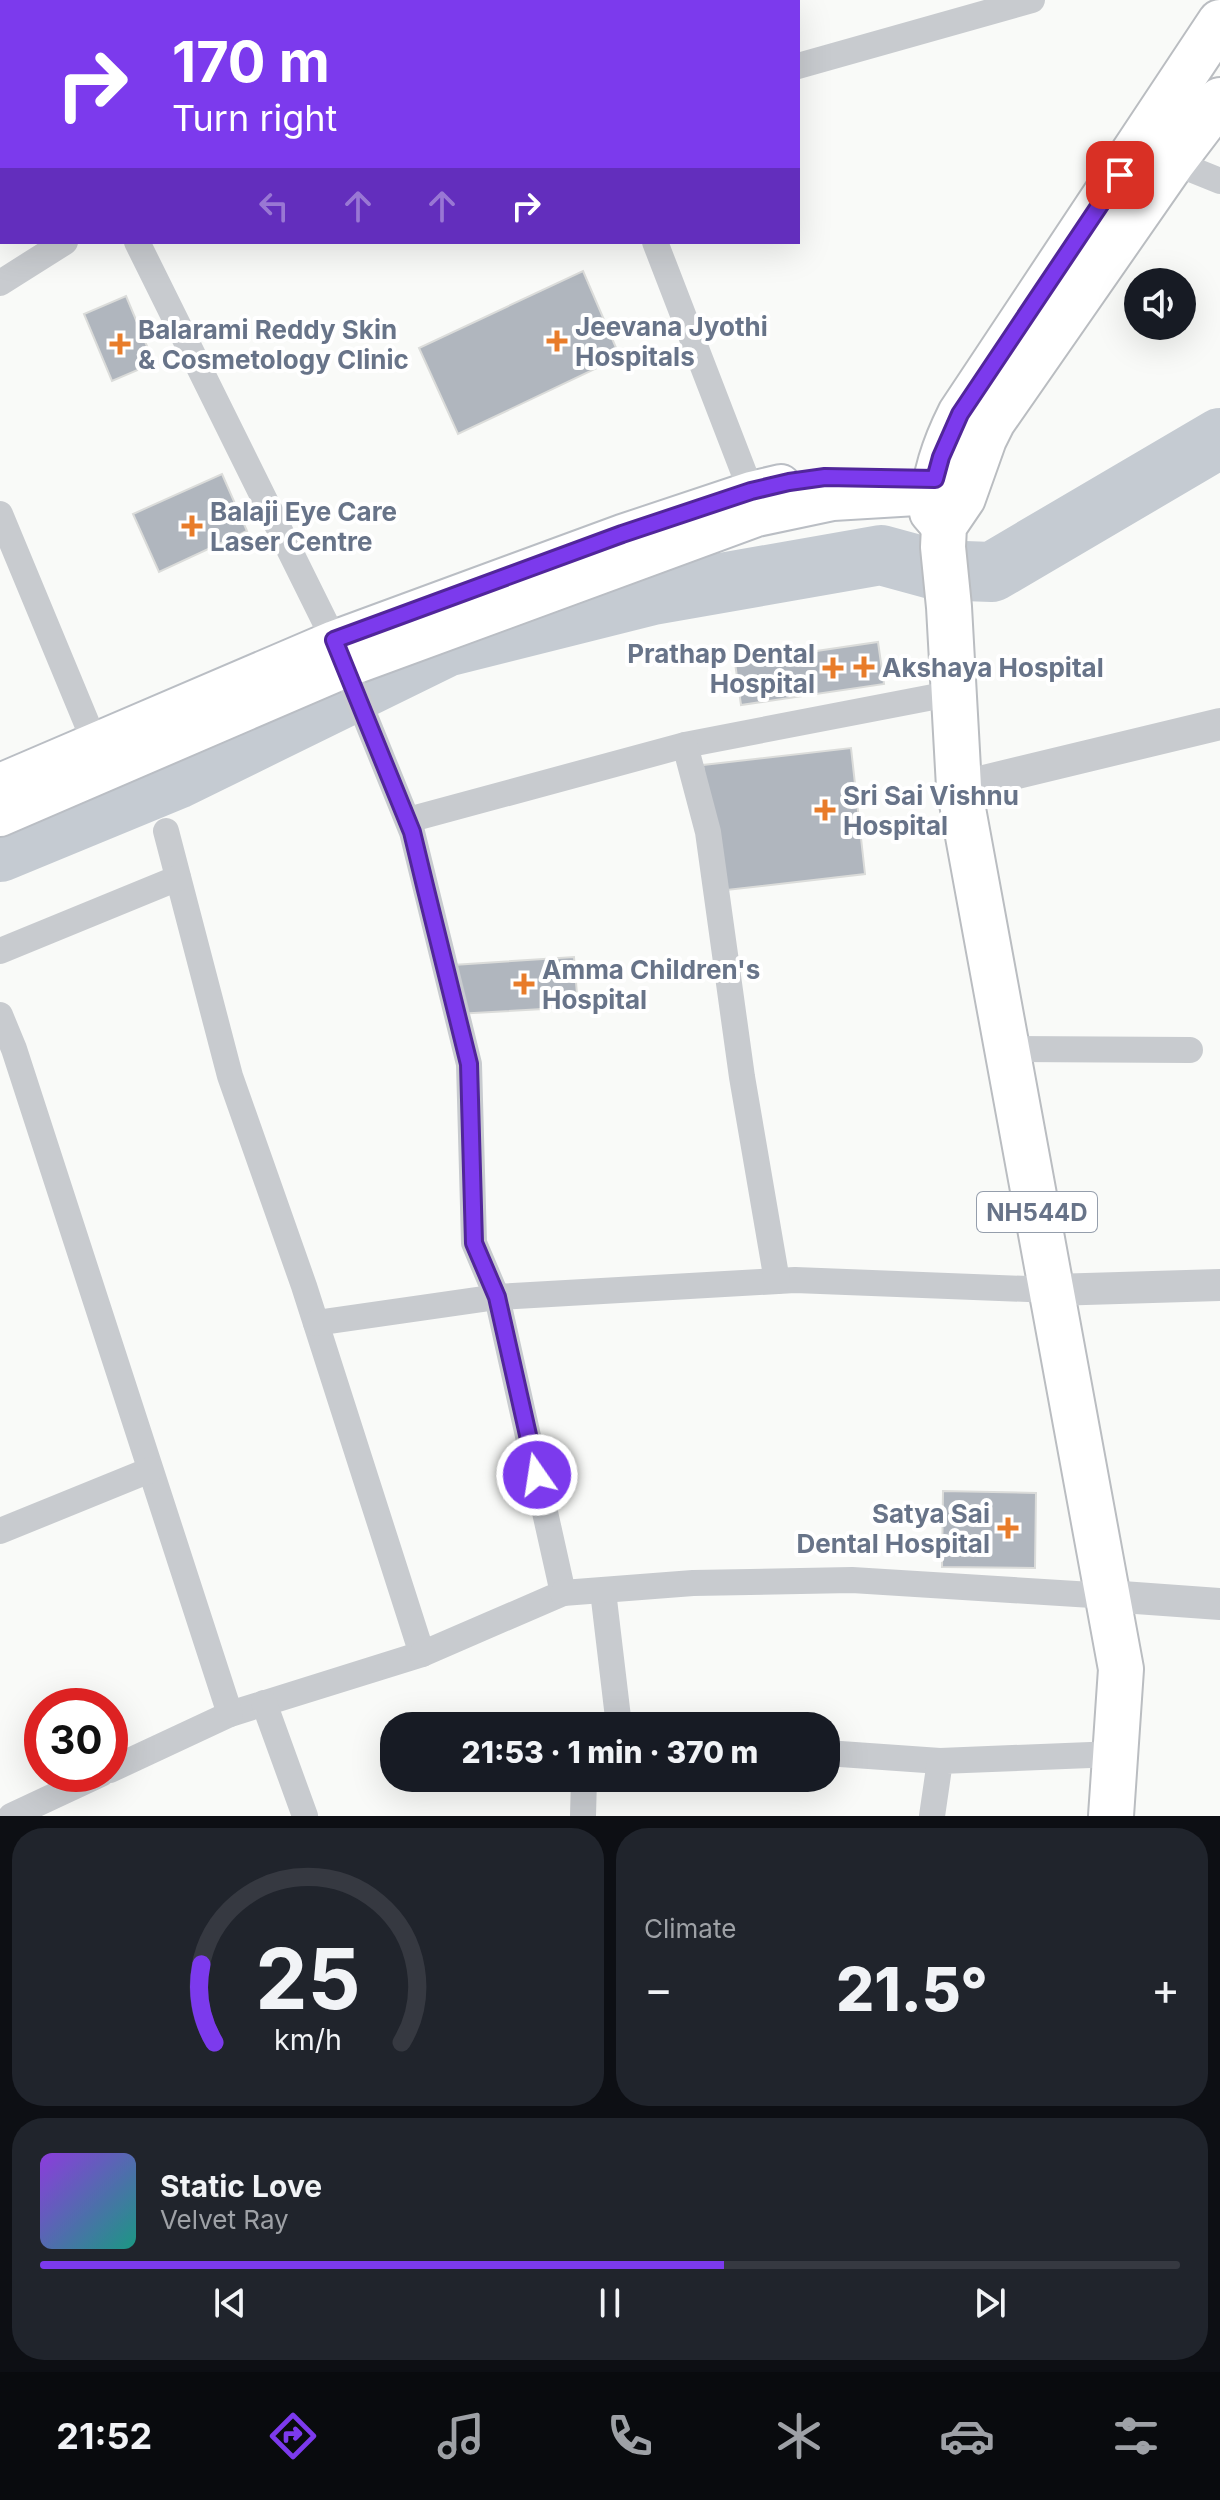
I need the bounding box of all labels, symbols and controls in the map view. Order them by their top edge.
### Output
text: 170 m [172,28,330,96]
icon: right [40,32,144,136]
text: Turn right [172,96,337,140]
pin [1086,141,1154,209]
icon: arrive [1098,153,1142,197]
icon: left [252,184,296,228]
icon: ahead [336,184,380,228]
icon: ahead [420,184,464,228]
icon: right [504,184,548,228]
map controls [1124,268,1196,340]
button: sound [1124,268,1196,340]
place label: Jeevana Jyothi Hospitals [575,311,768,372]
place label: Balarami Reddy Skin & Cosmetology Clinic [138,314,409,375]
marker: Jeevana Jyothi Hospitals [546,330,568,352]
marker: Balarami Reddy Skin & Cosmetology Clinic [109,333,131,355]
place label: Balaji Eye Care Laser Centre [210,496,397,557]
marker: Balaji Eye Care Laser Centre [181,515,203,537]
place label: Prathap Dental Hospital [627,638,815,699]
place label: Akshaya Hospital [882,652,1104,683]
marker: Akshaya Hospital [853,656,875,678]
marker: Prathap Dental Hospital [822,657,844,679]
place label: Sri Sai Vishnu Hospital [843,780,1019,841]
marker: Sri Sai Vishnu Hospital [814,799,836,821]
place label: Amma Children's Hospital [542,954,760,1015]
marker: Amma Children's Hospital [513,973,535,995]
road number: NH544D [977,1192,1097,1232]
position arrow [495,1433,579,1517]
place label: Satya Sai Dental Hospital [796,1498,990,1559]
marker: Satya Sai Dental Hospital [997,1517,1019,1539]
speed limit sign: 30 [24,1688,128,1792]
text: 21:53 · 1 min · 370 m [462,1734,758,1770]
text: Climate [644,1913,736,1944]
text: 25 [255,1928,361,2029]
text: 21.5° [836,1953,988,2025]
text: − [644,1962,673,2016]
text: + [1151,1962,1180,2016]
text: km/h [274,2022,342,2057]
text: Static Love [160,2168,322,2204]
text: Velvet Ray [160,2204,289,2235]
icon: previous [208,2281,252,2325]
icon: pause [588,2281,632,2325]
icon: next [968,2281,1012,2325]
icon: directions [265,2408,321,2464]
icon: music [433,2408,489,2464]
icon: phone [602,2408,658,2464]
icon: climate [771,2408,827,2464]
icon: car [939,2408,995,2464]
icon: filters [1108,2408,1164,2464]
text: 21:52 [56,2414,152,2458]

